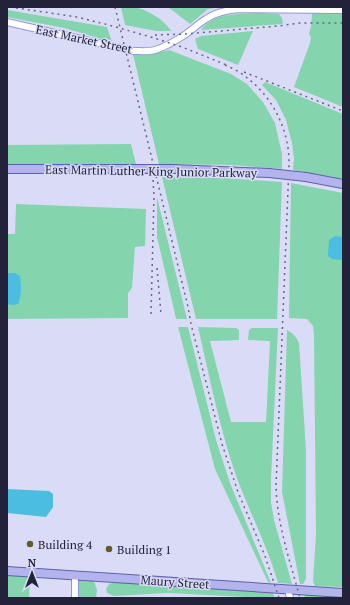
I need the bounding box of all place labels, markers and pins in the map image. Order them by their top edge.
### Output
place label: Building 4 [38,537,93,552]
marker: Building 4 [25,539,35,549]
place label: Building 1 [117,542,172,557]
marker: Building 1 [104,544,114,554]

